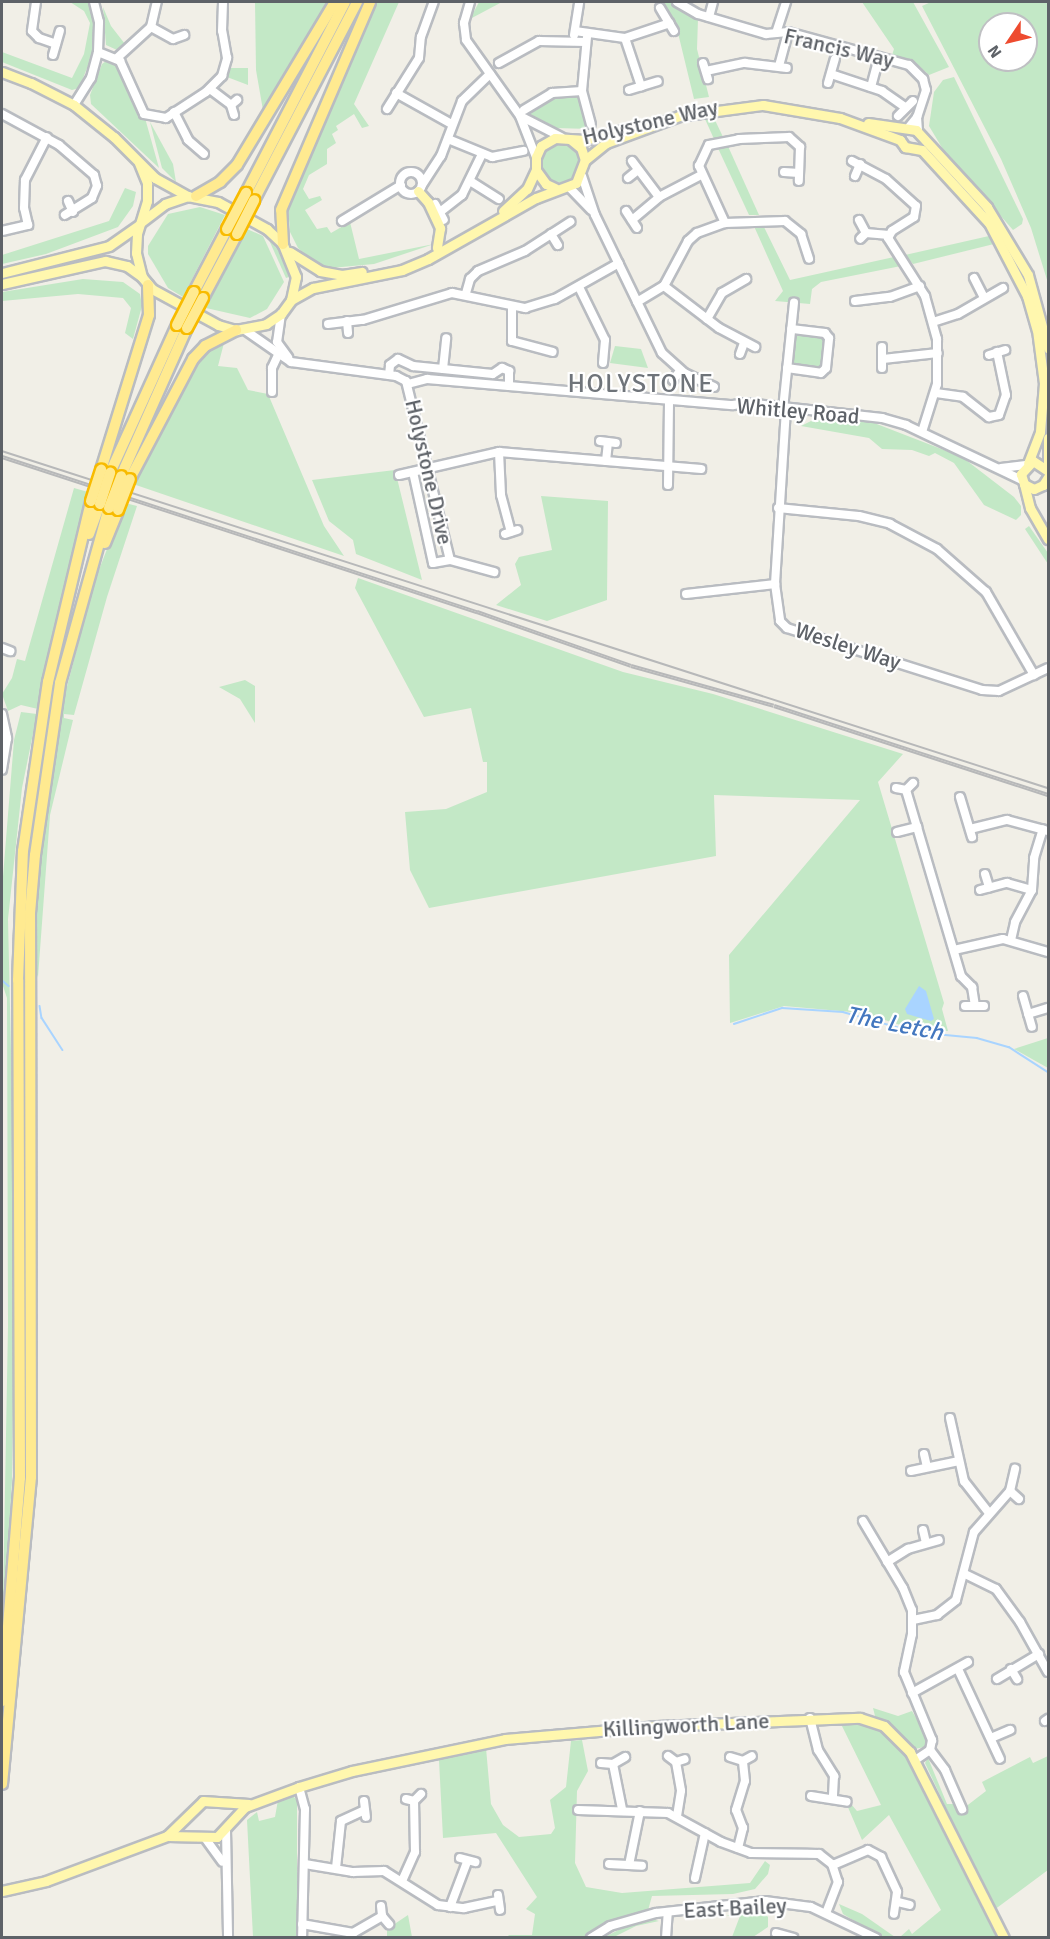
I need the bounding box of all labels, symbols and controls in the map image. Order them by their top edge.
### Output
north arrow [978,12,1038,72]
street label: Francis Way [781,23,897,73]
text: N [984,41,1006,61]
street label: Holystone Way [580,94,720,150]
district label: HOLYSTONE [567,369,715,401]
street label: Whitley Road [735,392,861,430]
street label: Holystone Drive [399,397,459,547]
street label: Wesley Way [792,617,904,675]
water label: The Letch [843,1000,945,1048]
street label: Killingworth Lane [602,1707,770,1743]
street label: East Bailey [683,1892,787,1924]

